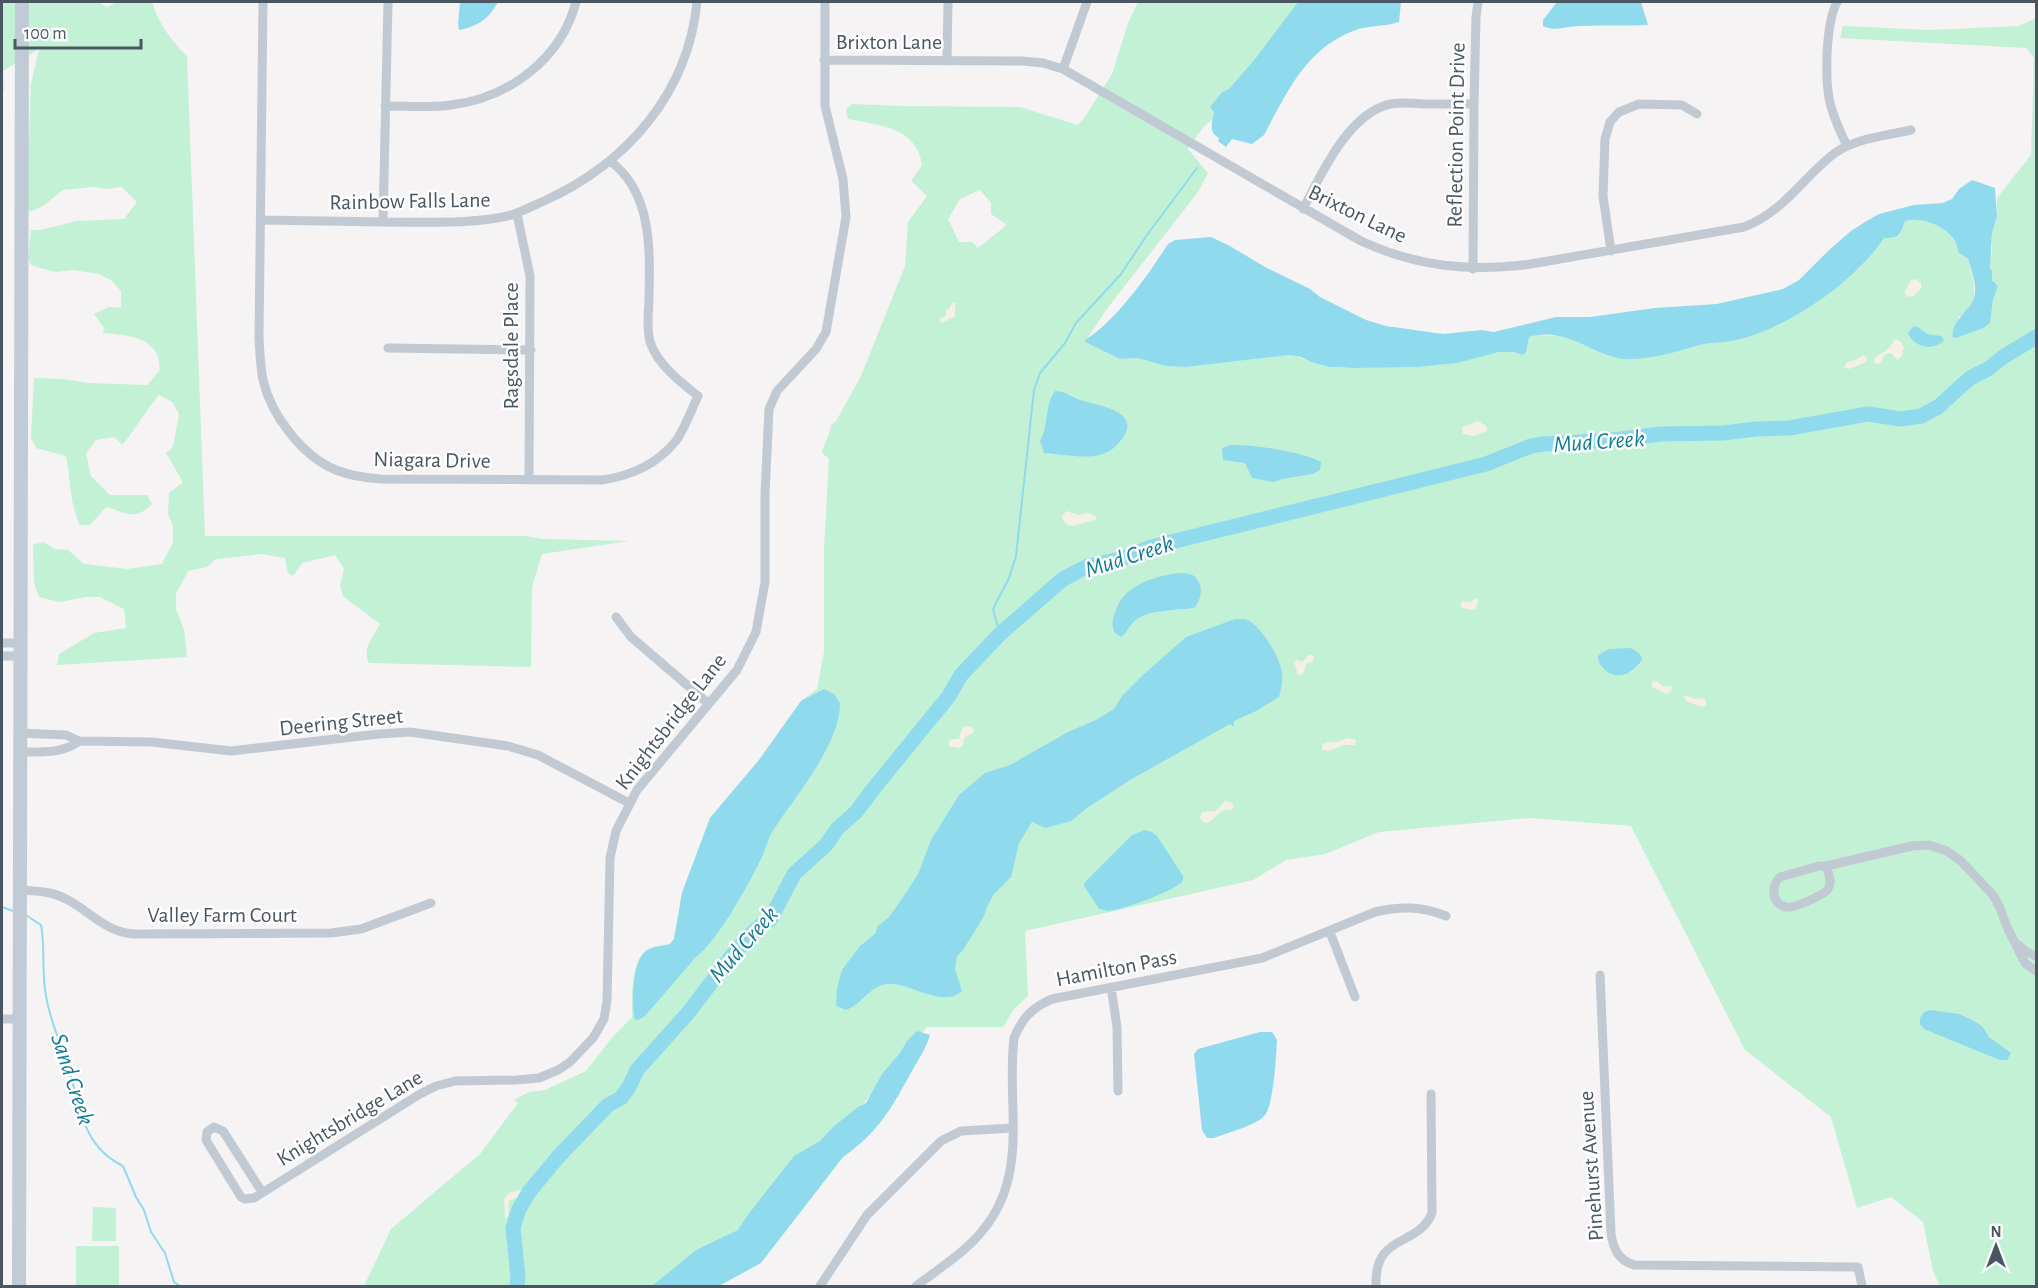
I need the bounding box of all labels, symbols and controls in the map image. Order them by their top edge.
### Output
scale bar [15,12,141,50]
text: 100 m [24,25,67,43]
street label: Brixton Lane [836,31,942,53]
street label: Reflection Point Drive [1443,42,1469,228]
street label: Brixton Lane [1305,181,1410,247]
street label: Rainbow Falls Lane [329,189,491,213]
street label: Ragsdale Place [500,282,522,410]
water label: Mud Creek [1553,427,1646,457]
street label: Niagara Drive [373,448,491,472]
water label: Mud Creek [1082,531,1177,583]
street label: Knightsbridge Lane [611,650,730,794]
street label: Deering Street [278,705,404,739]
water label: Mud Creek [705,902,783,987]
street label: Valley Farm Court [147,904,297,926]
street label: Hamilton Pass [1054,945,1178,990]
water label: Sand Creek [46,1031,98,1128]
street label: Knightsbridge Lane [273,1066,426,1170]
street label: Pinehurst Avenue [1575,1090,1607,1242]
north arrow [1966,1216,2026,1276]
text: N [1990,1224,2002,1240]

